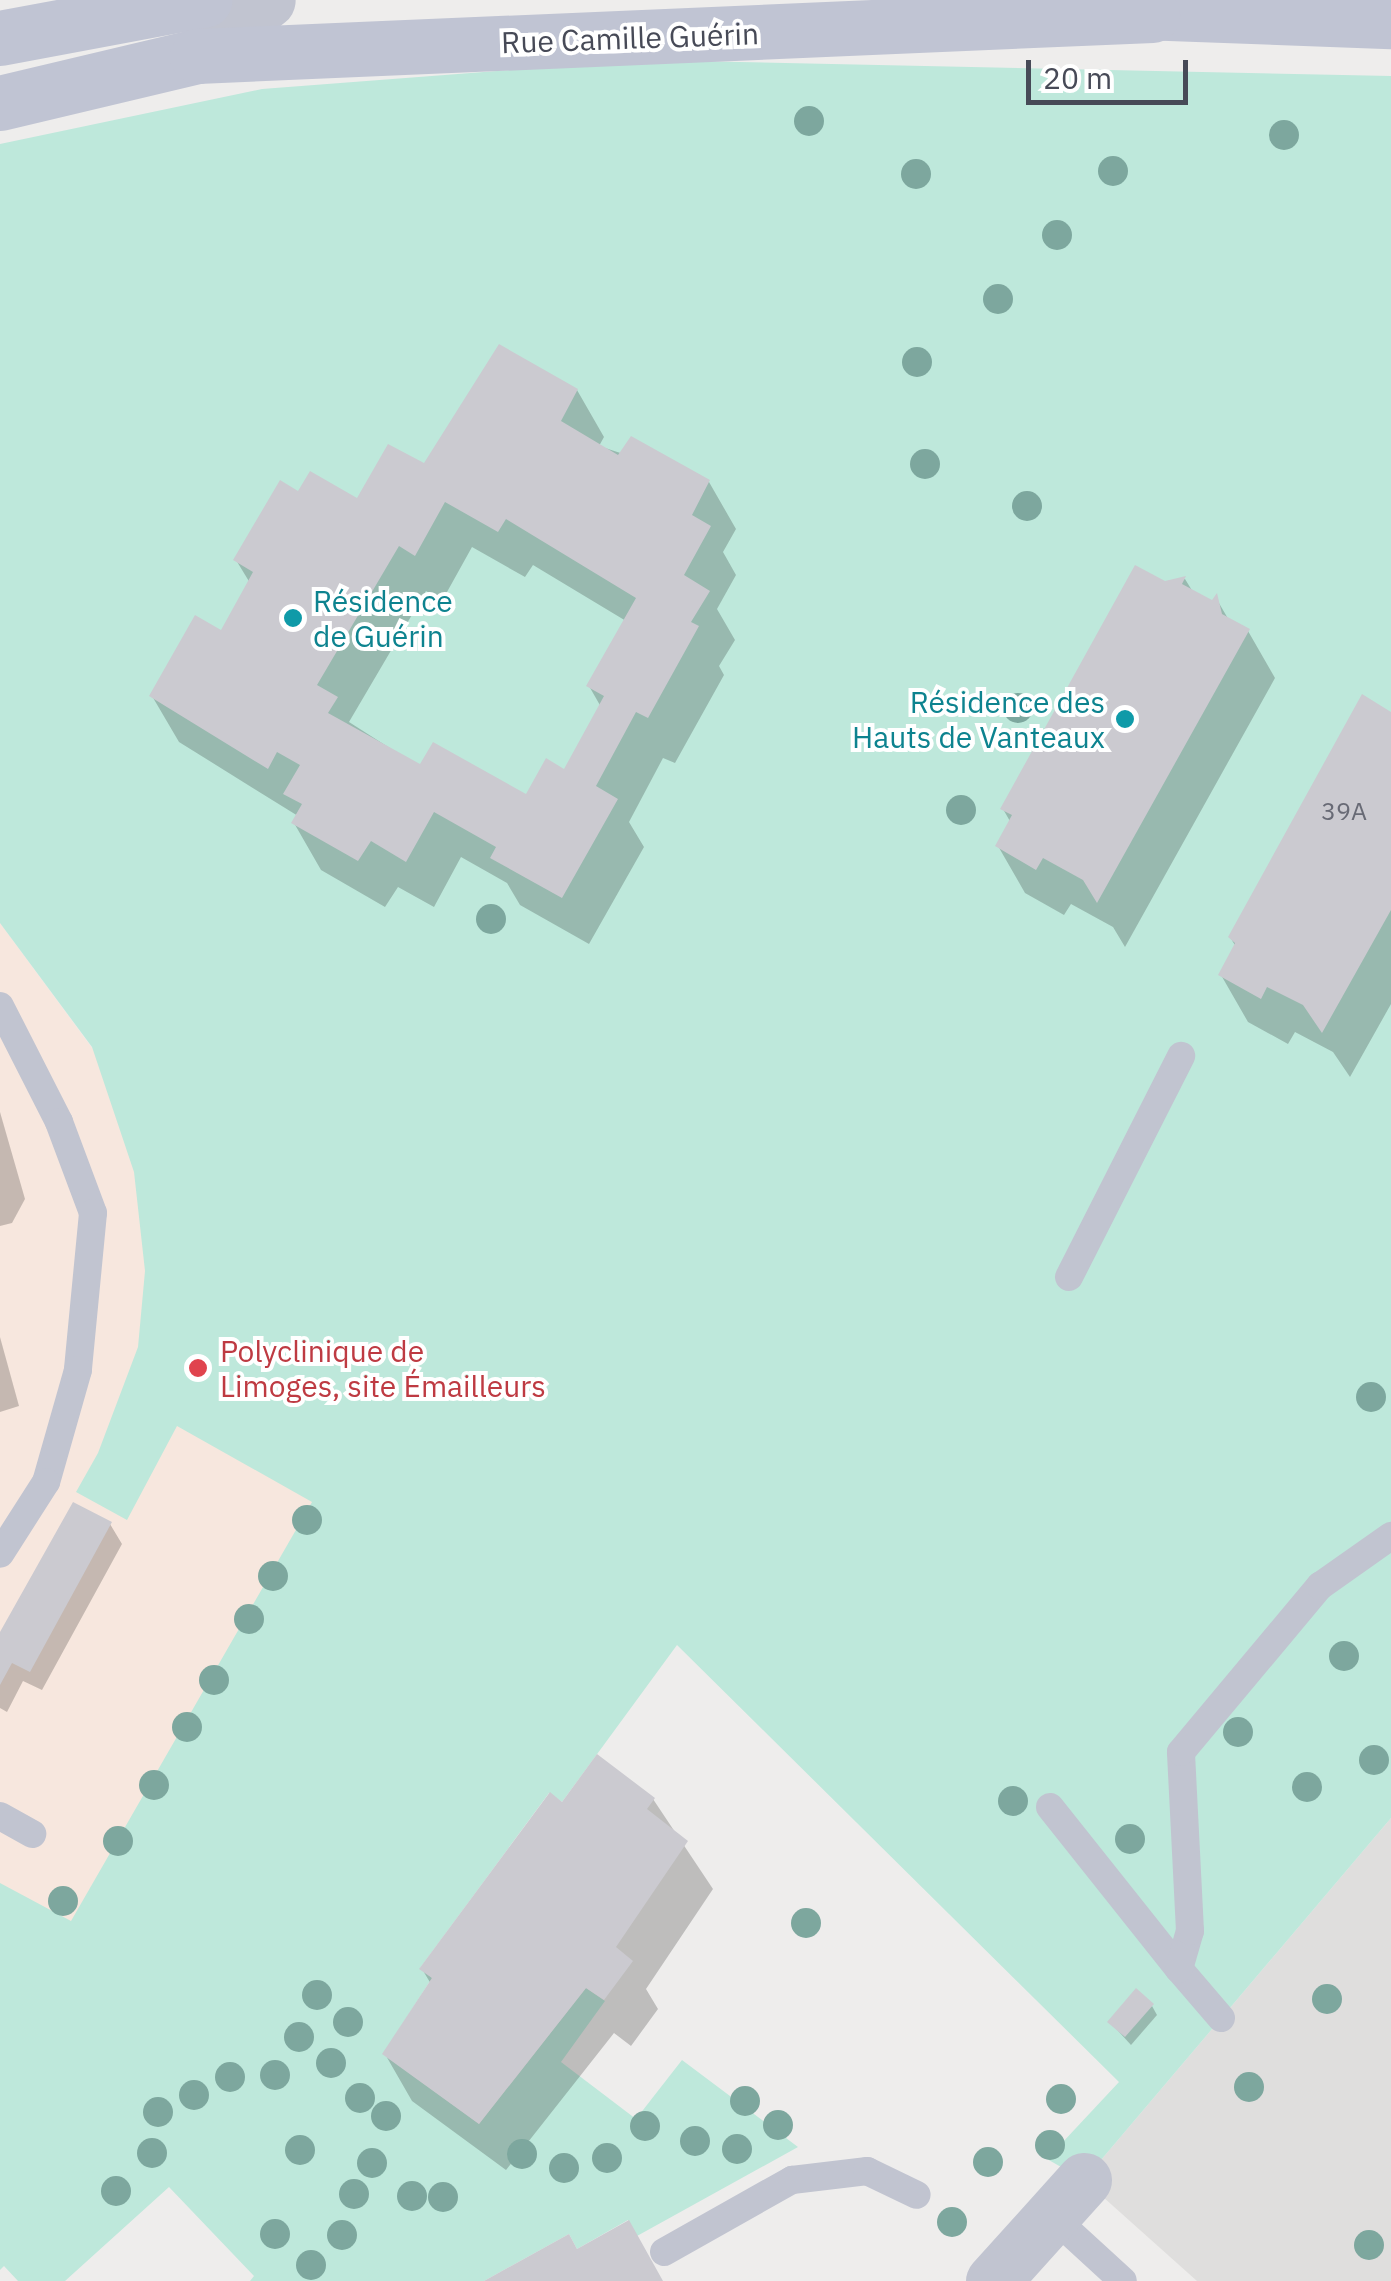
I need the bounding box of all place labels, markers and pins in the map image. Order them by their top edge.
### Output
place label: Résidence de Guérin [313,583,453,654]
marker: Résidence de Guérin [282,607,304,629]
place label: Résidence des Hauts de Vanteaux [852,684,1105,754]
marker: Résidence des Hauts de Vanteaux [1114,708,1136,730]
place label: Polyclinique de Limoges, site Émailleurs [220,1333,546,1404]
marker: Polyclinique de Limoges, site Émailleurs [185,1355,211,1381]

